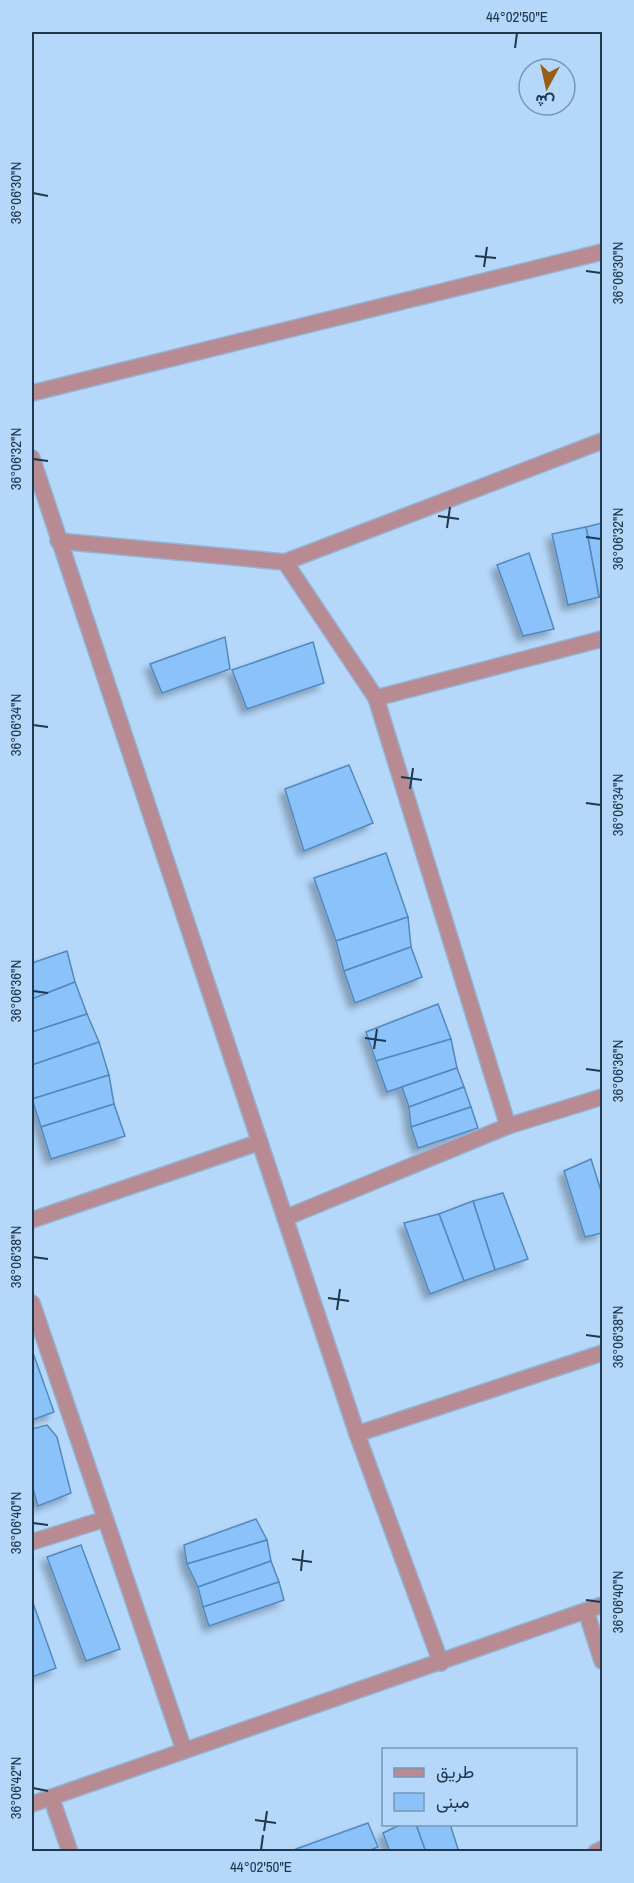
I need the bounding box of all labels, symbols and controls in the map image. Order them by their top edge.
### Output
text: 44°02'50"E [486,6,548,27]
north arrow [517,57,577,117]
text: ش [534,90,556,114]
text: 36°06'30"N [5,162,26,224]
text: 36°06'30"N [607,242,628,304]
text: 36°06'32"N [5,428,26,490]
text: 36°06'32"N [607,508,628,570]
text: 36°06'34"N [5,694,26,756]
text: 36°06'34"N [607,774,628,836]
text: 36°06'36"N [5,960,26,1022]
text: 36°06'36"N [607,1040,628,1102]
text: 36°06'38"N [5,1226,26,1288]
text: 36°06'38"N [607,1306,628,1368]
text: 36°06'40"N [5,1492,26,1554]
text: 36°06'40"N [607,1571,628,1633]
legend [382,1748,577,1826]
text: 36°06'42"N [5,1757,26,1819]
text: طريق [436,1759,474,1784]
text: مبنى [436,1789,470,1814]
text: 44°02'50"E [230,1856,292,1877]

